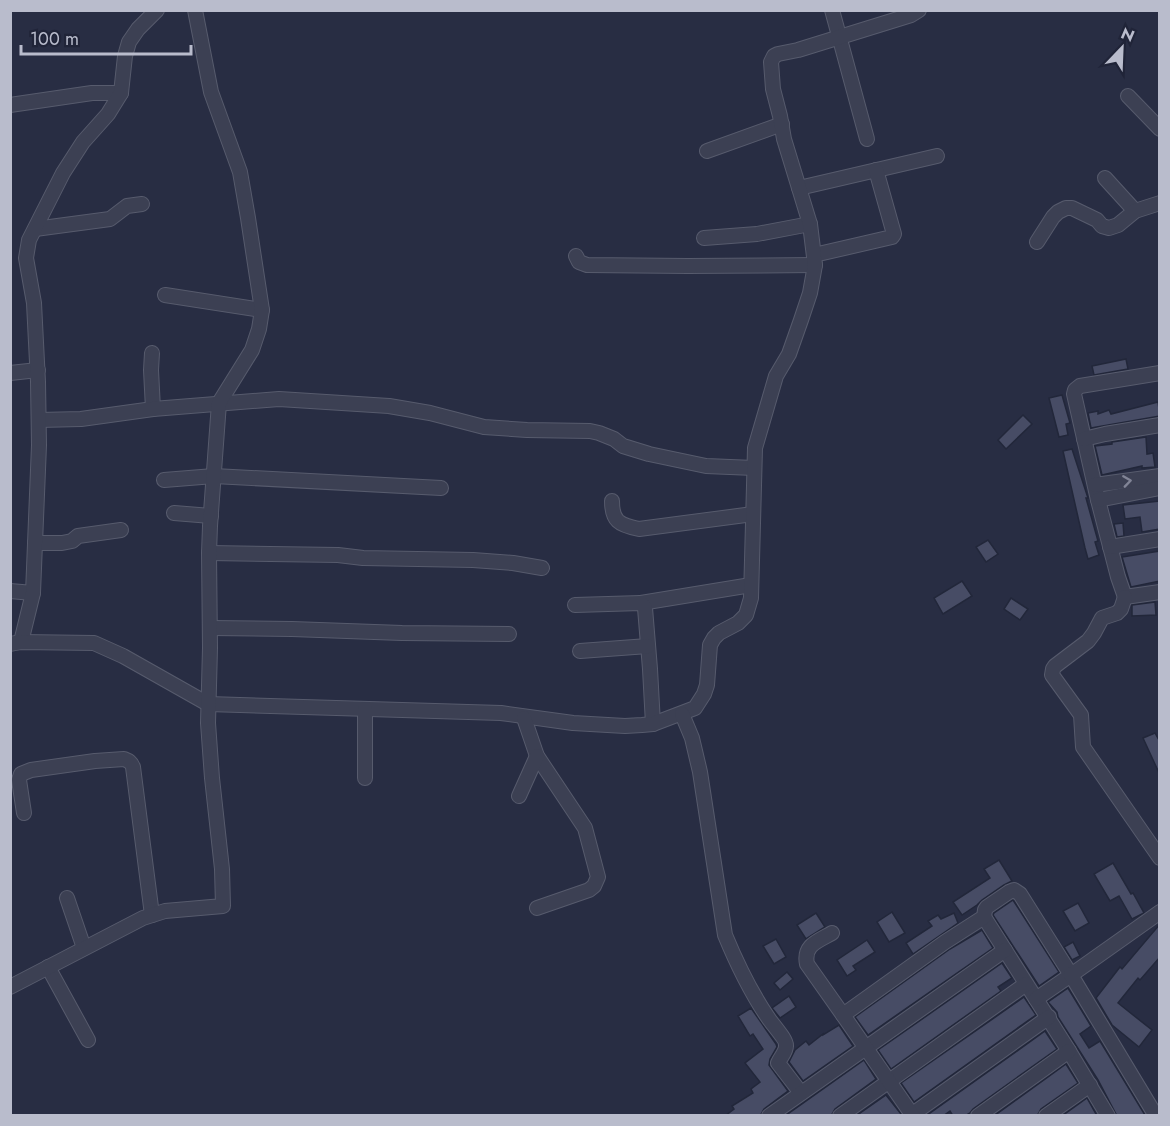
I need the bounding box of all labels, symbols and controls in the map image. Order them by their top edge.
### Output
scale bar [21,18,190,56]
north arrow [1092,18,1152,78]
text: N [1117,22,1138,48]
text: 100 m [30,26,79,52]
one-way arrow [1122,475,1132,487]

